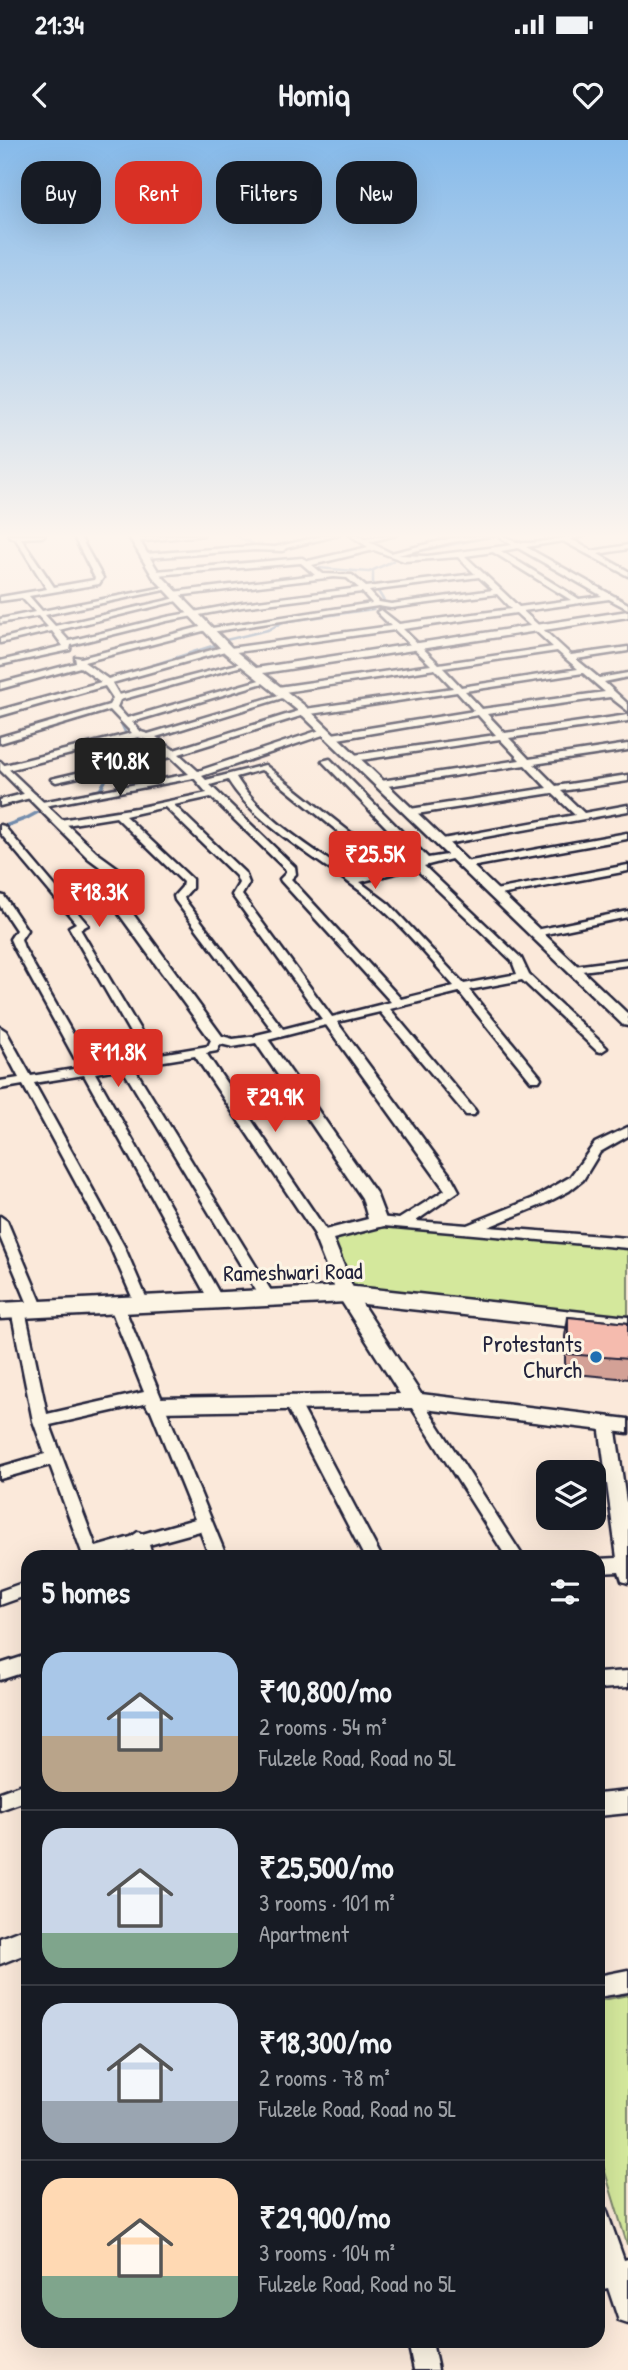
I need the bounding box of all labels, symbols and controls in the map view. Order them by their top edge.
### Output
text: 21:34 [35,7,84,42]
text: Homiq [278,73,350,116]
icon: back [21,76,59,114]
icon: heart [569,76,607,114]
chip: Buy [21,161,101,224]
chip: Rent [115,161,202,224]
chip: Filters [216,161,322,224]
chip: New [336,161,417,224]
pin: ₹10.8K [63,738,177,798]
text: ₹10.8K [91,745,149,776]
pin: ₹25.5K [318,832,432,891]
text: ₹25.5K [345,838,405,869]
pin: ₹18.3K [42,870,156,929]
text: ₹18.3K [70,876,128,907]
pin: ₹11.8K [61,1030,175,1089]
text: ₹11.8K [90,1036,146,1067]
pin: ₹29.9K [218,1074,332,1134]
text: ₹29.9K [246,1081,304,1112]
street label: Rameshwari Road [223,1255,363,1288]
place label: Protestants Church [483,1328,582,1385]
marker: Protestants Church [588,1349,604,1365]
map controls [536,1460,606,1530]
button: layers [536,1460,606,1530]
text: 5 homes [42,1572,130,1612]
icon: filters [546,1573,584,1611]
text: ₹10,800/mo [259,1671,392,1711]
icon: home [98,1680,182,1764]
text: 2 rooms · 54 m² [259,1711,387,1742]
text: Fulzele Road, Road no 5L [259,1742,456,1773]
text: ₹25,500/mo [259,1847,394,1887]
icon: home [98,1856,182,1940]
text: 3 rooms · 101 m² [259,1887,395,1918]
text: Apartment [259,1918,349,1949]
text: ₹18,300/mo [259,2022,392,2062]
icon: home [98,2031,182,2115]
text: 2 rooms · 78 m² [259,2062,390,2093]
text: Fulzele Road, Road no 5L [259,2093,456,2124]
text: ₹29,900/mo [259,2197,390,2237]
icon: home [98,2206,182,2290]
text: 3 rooms · 104 m² [259,2237,395,2268]
text: Fulzele Road, Road no 5L [259,2268,456,2299]

